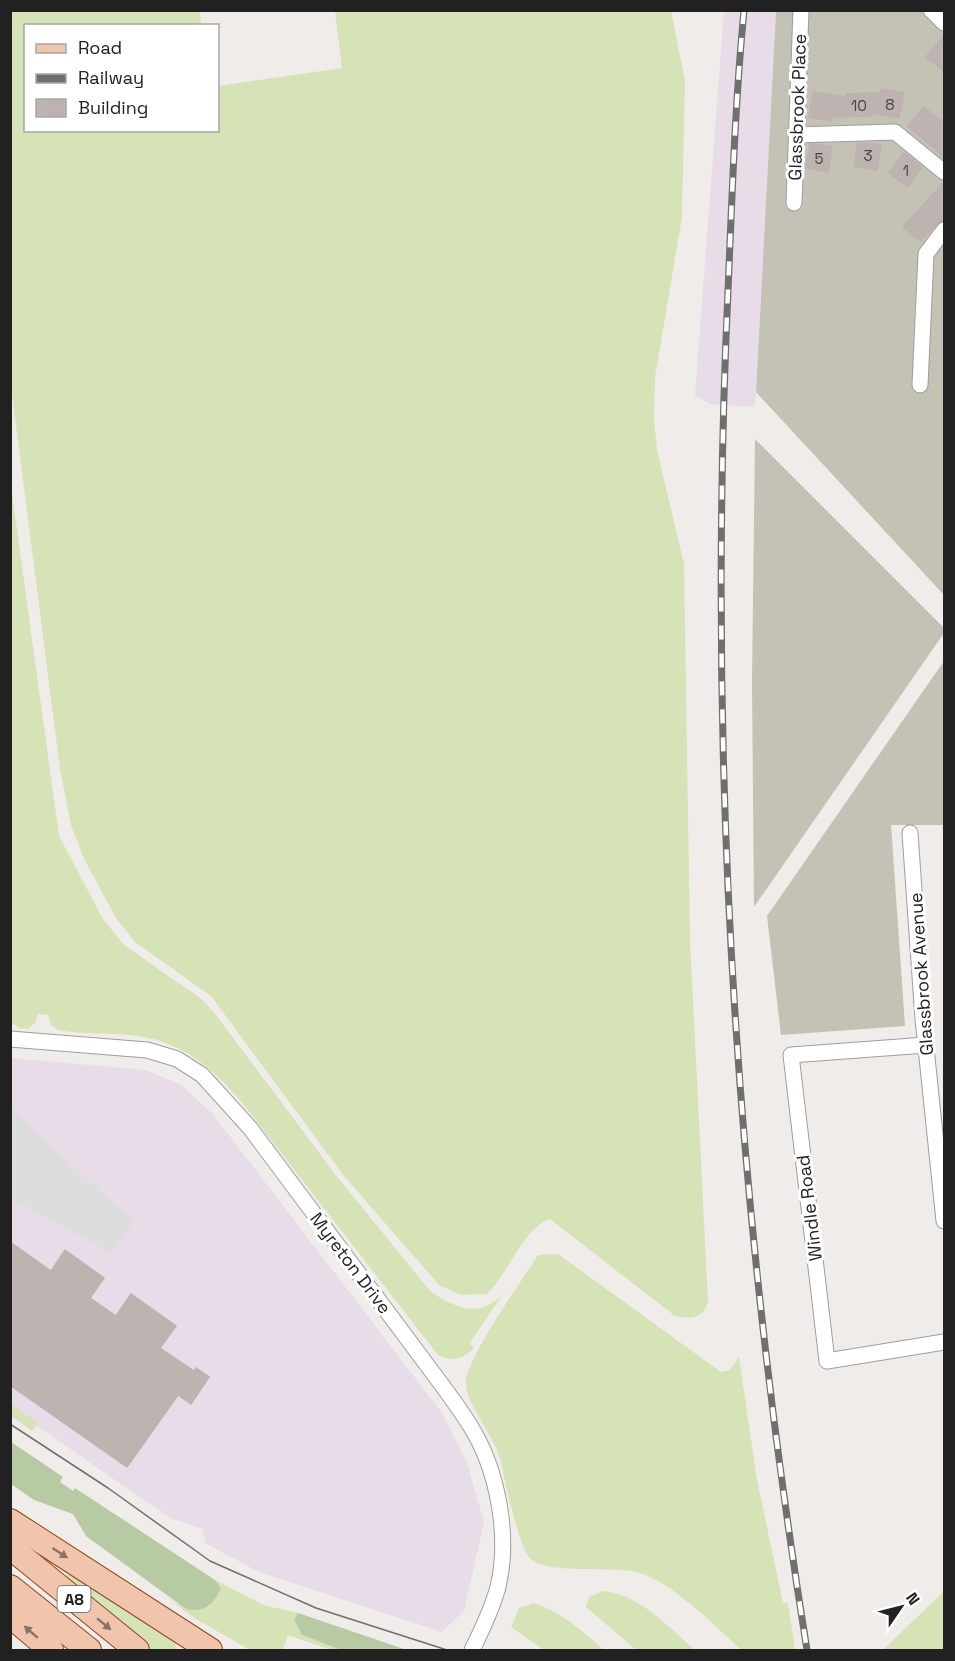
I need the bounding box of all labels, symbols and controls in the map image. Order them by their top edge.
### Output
legend [24,24,219,132]
street label: Glassbrook Place [783,33,811,181]
text: Road [78,36,122,59]
text: Railway [78,66,144,89]
house number: 8 [885,95,895,114]
text: Building [78,96,148,119]
house number: 10 [851,96,867,115]
house number: 3 [863,146,873,165]
house number: 5 [815,149,824,168]
house number: 1 [903,161,909,180]
street label: Glassbrook Avenue [904,892,938,1056]
street label: Windle Road [791,1154,827,1262]
street label: Myreton Drive [305,1208,397,1318]
one-way arrow [51,1547,67,1559]
north arrow [871,1577,931,1637]
road number: A8 [58,1586,90,1612]
text: N [901,1588,925,1609]
one-way arrow [97,1617,112,1630]
one-way arrow [23,1626,39,1639]

